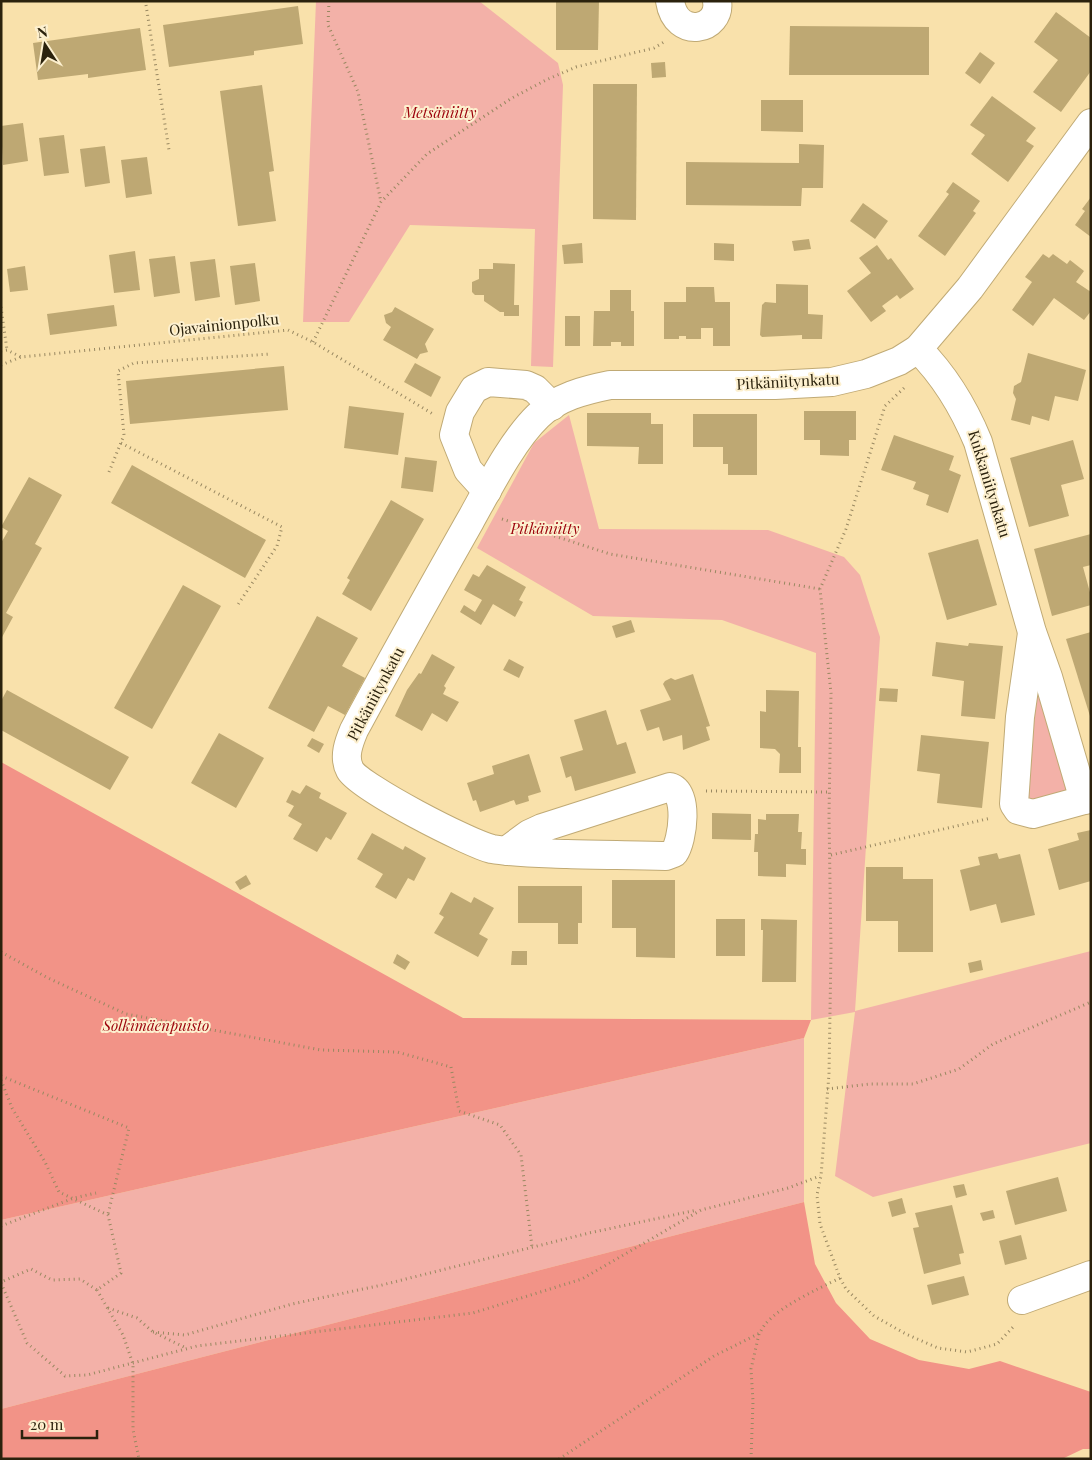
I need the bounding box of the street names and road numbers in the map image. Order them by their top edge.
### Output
street label: Ojavainionpolku [168,308,280,340]
street label: Pitkäniitynkatu [736,368,840,394]
street label: Kukkaniitynkatu [964,428,1016,540]
street label: Pitkäniitynkatu [342,643,408,744]

